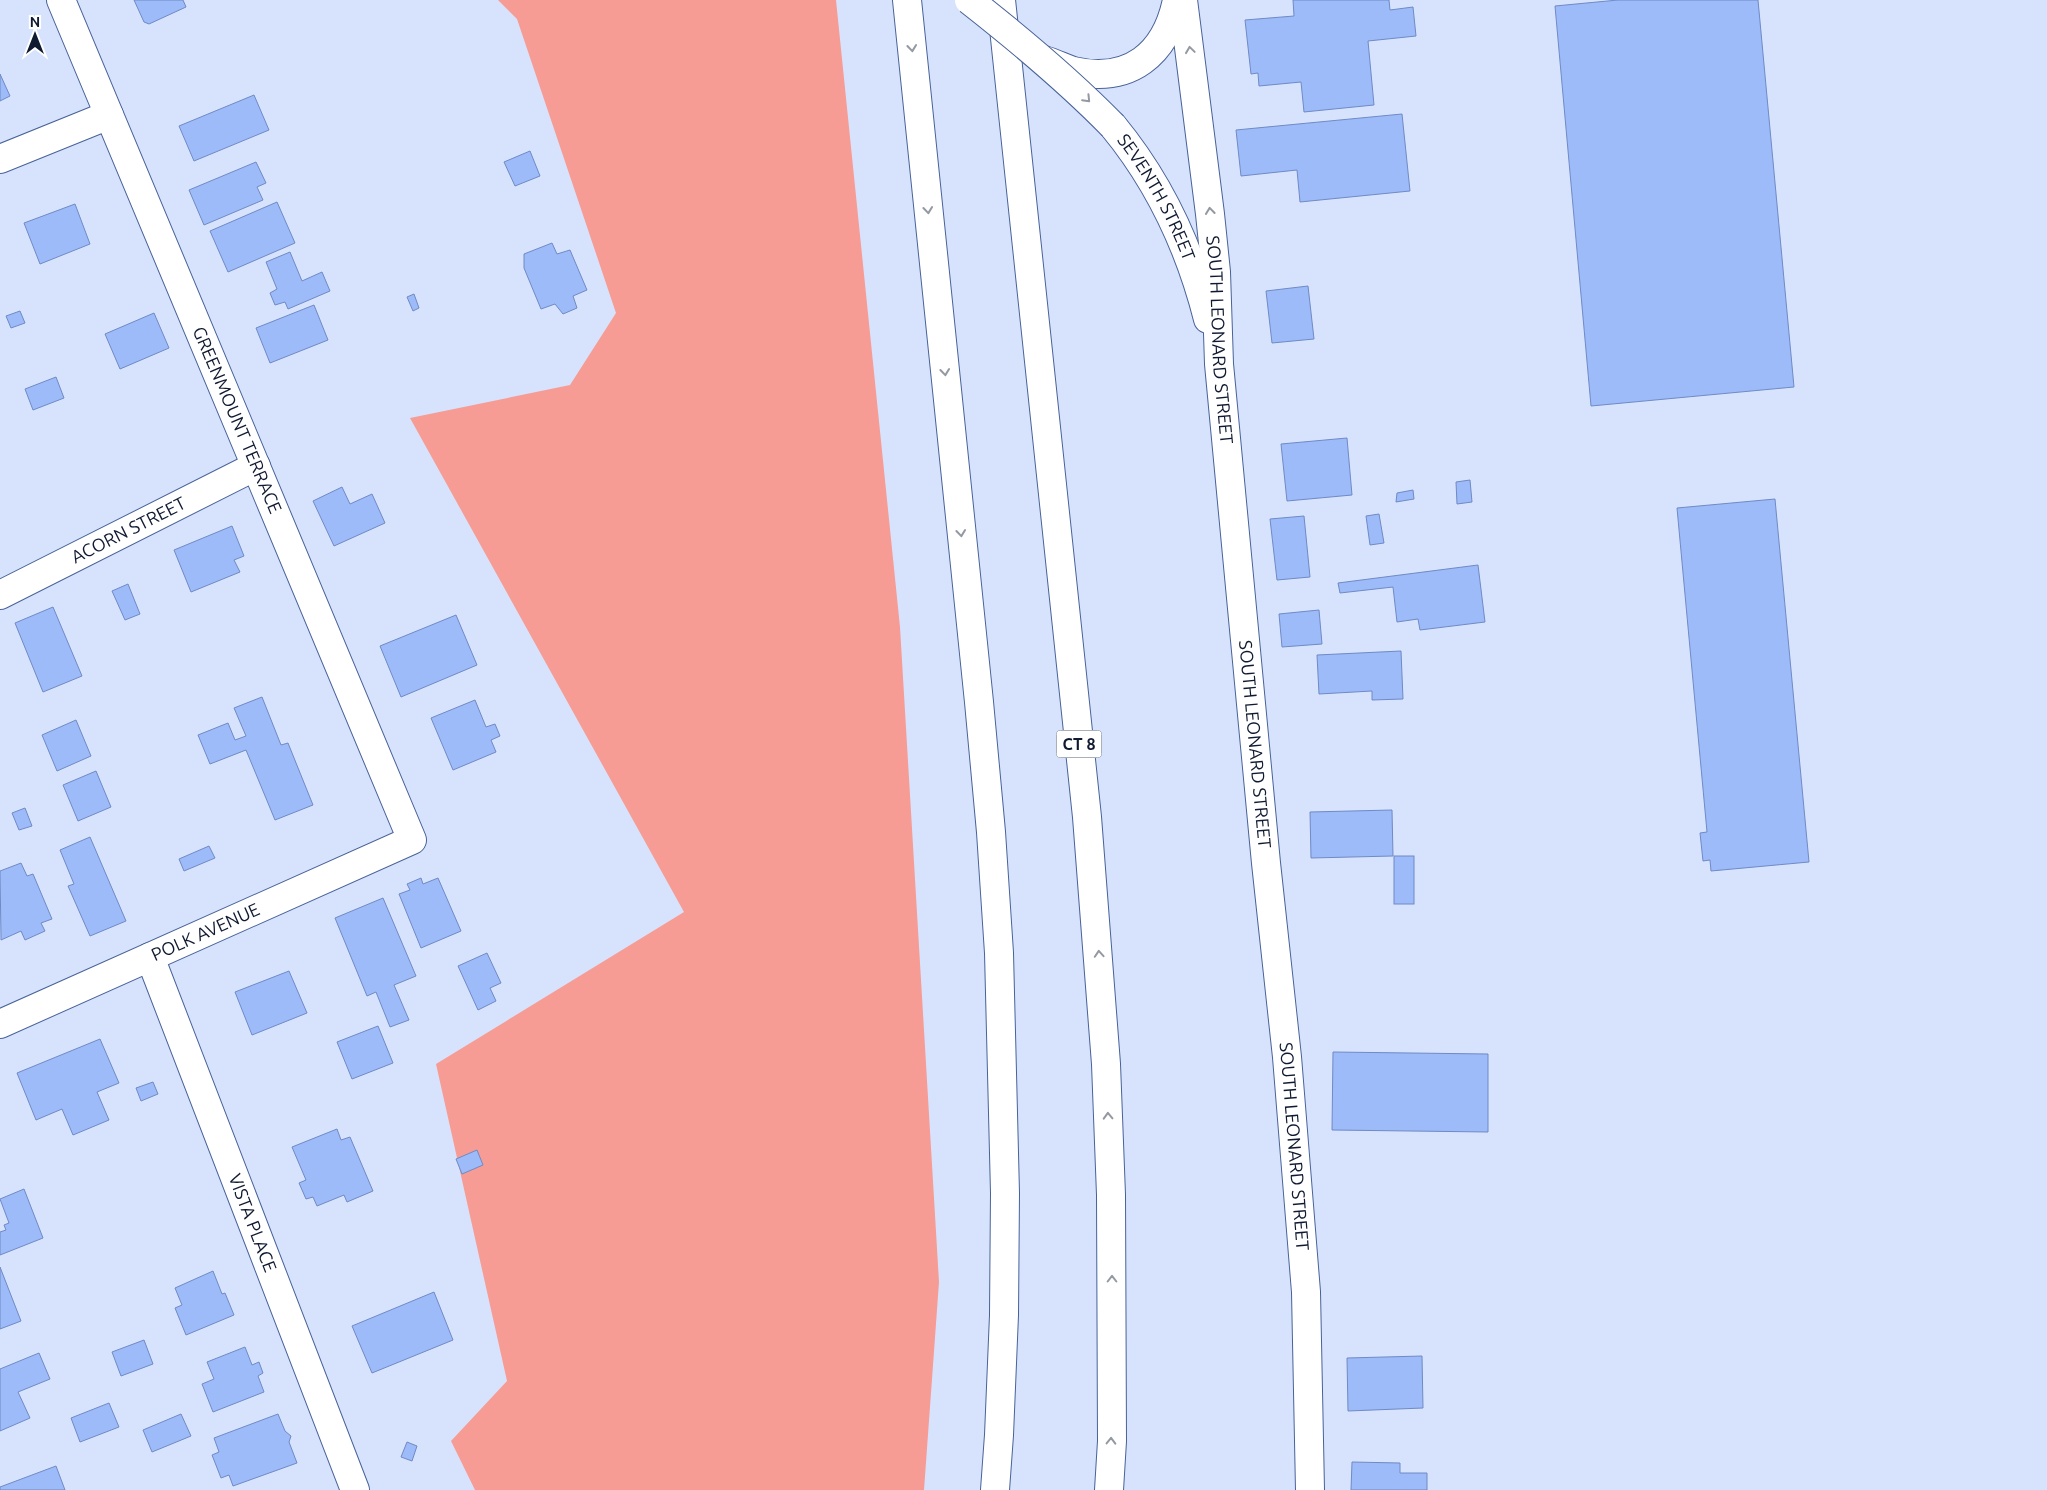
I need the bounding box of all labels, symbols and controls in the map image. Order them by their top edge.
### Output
north arrow [10,10,60,60]
text: N [30,14,40,30]
one-way arrow [906,45,917,53]
one-way arrow [1185,45,1196,53]
one-way arrow [1081,93,1090,102]
street label: SEVENTH STREET [1114,130,1200,263]
one-way arrow [922,206,933,214]
one-way arrow [1205,207,1216,215]
street label: SOUTH LEONARD STREET [1203,235,1237,445]
street label: GREENMOUNT TERRACE [189,323,286,516]
one-way arrow [939,368,950,376]
street label: ACORN STREET [68,492,189,566]
one-way arrow [956,530,967,538]
street label: SOUTH LEONARD STREET [1236,639,1276,849]
road number: CT 8 [1056,731,1102,758]
street label: POLK AVENUE [148,898,262,964]
one-way arrow [1093,950,1104,958]
street label: SOUTH LEONARD STREET [1276,1041,1314,1251]
one-way arrow [1103,1112,1114,1120]
street label: VISTA PLACE [225,1171,281,1275]
one-way arrow [1107,1275,1117,1282]
one-way arrow [1106,1437,1117,1445]

